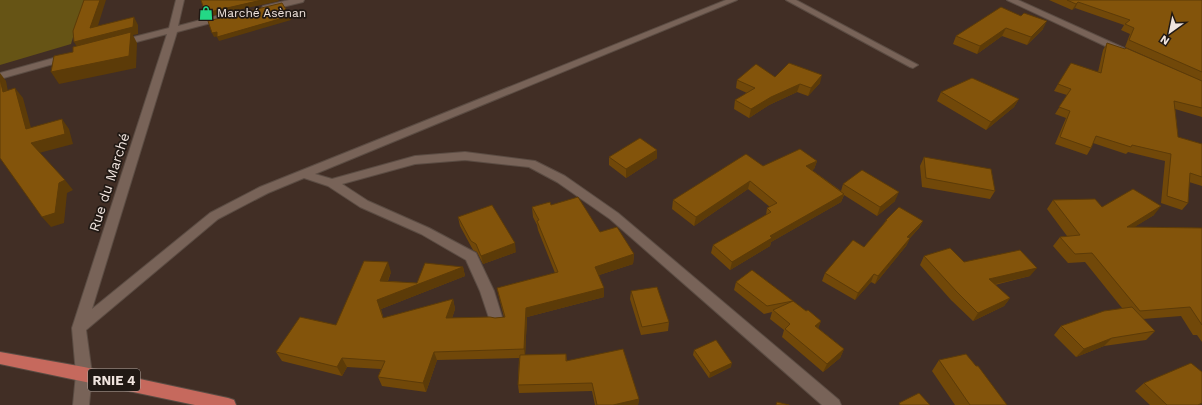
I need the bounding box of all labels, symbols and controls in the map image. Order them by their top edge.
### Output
shop icon: Marché Asènan [198,5,214,21]
place label: Marché Asènan [217,6,306,20]
north arrow [1150,12,1190,52]
text: N [1158,32,1172,48]
street label: Rue du Marché [86,131,132,233]
road number: RNIE 4 [88,369,140,391]

